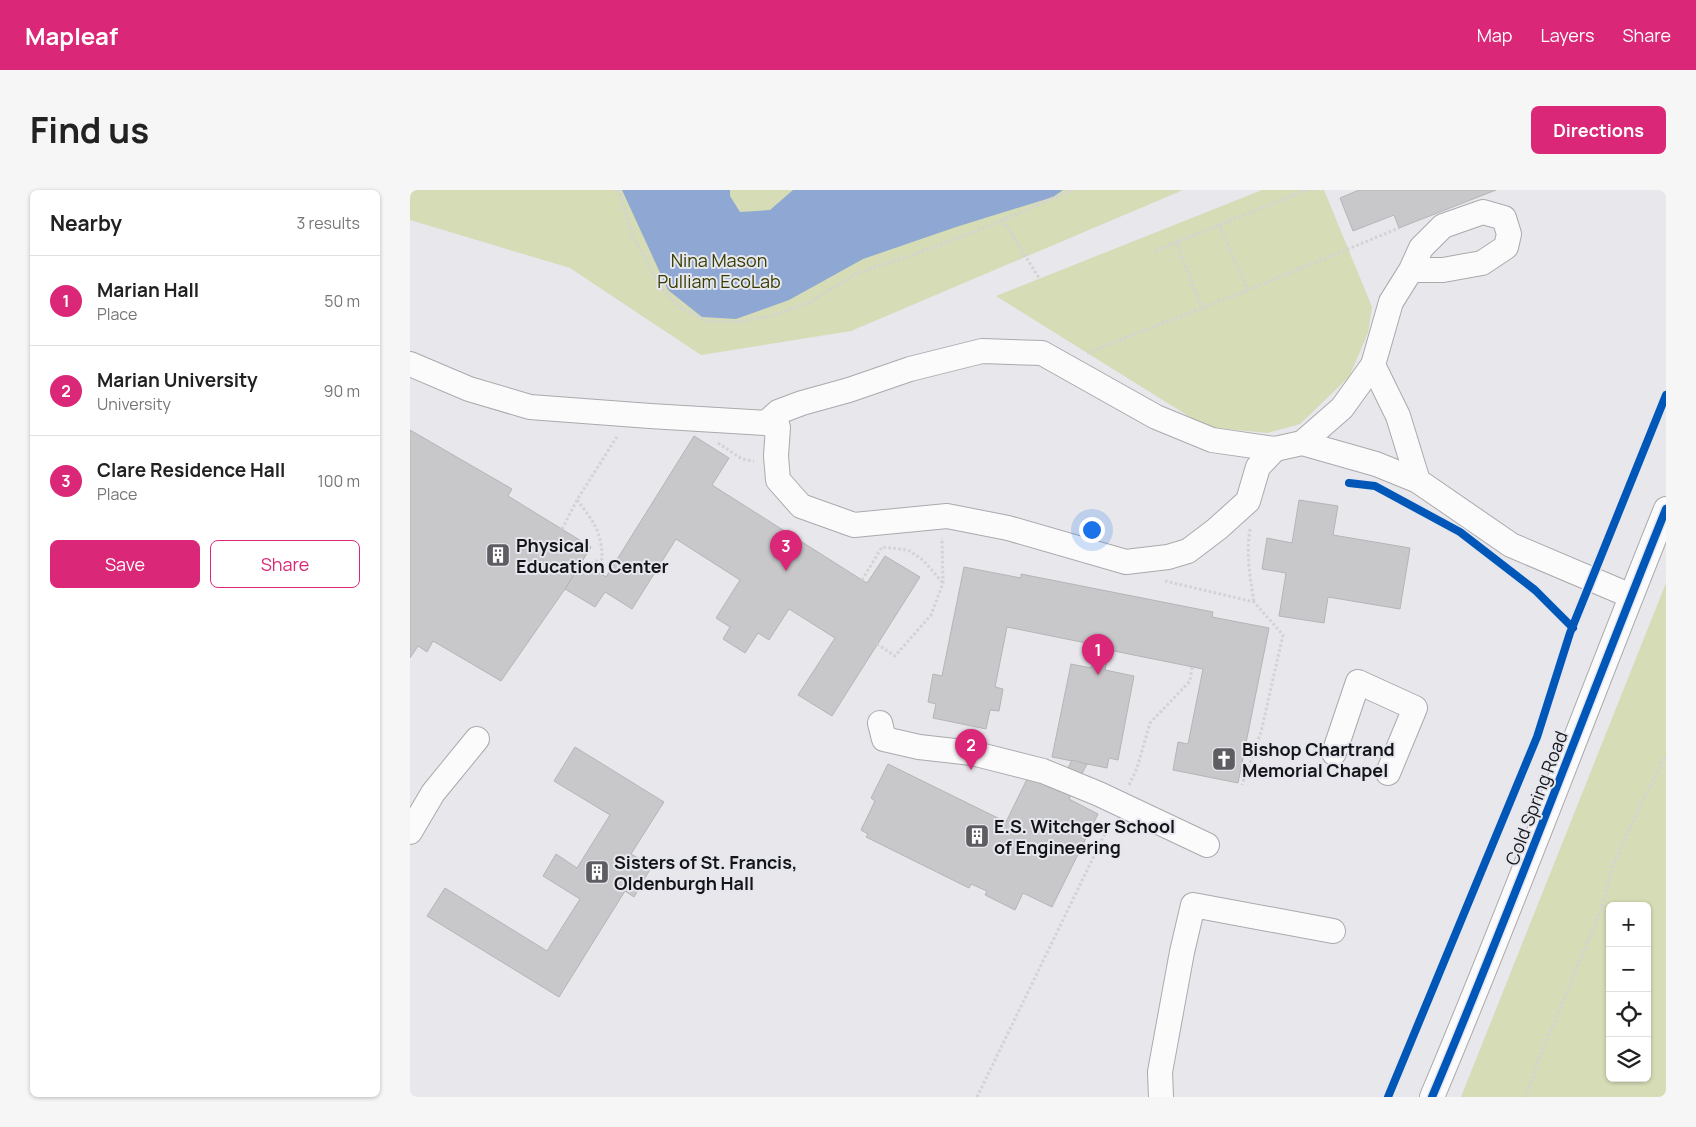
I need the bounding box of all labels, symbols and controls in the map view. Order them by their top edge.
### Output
text: Mapleaf [25,19,118,52]
text: Map [1477,23,1512,47]
text: Layers [1540,23,1594,47]
text: Share [1622,23,1671,47]
text: Find us [30,106,149,154]
button: Directions [1531,106,1666,154]
text: Nearby [50,209,122,237]
text: 3 results [297,212,360,234]
park label: Nina Mason Pulliam EcoLab [657,248,781,293]
text: Marian Hall [97,277,199,303]
text: 1 [62,290,70,312]
text: 50 m [324,290,360,312]
text: Place [97,303,137,325]
text: Marian University [97,367,258,393]
text: 2 [61,380,71,402]
text: 90 m [324,380,360,402]
text: University [97,393,171,415]
text: Clare Residence Hall [97,457,285,483]
text: 3 [61,470,71,492]
text: 100 m [317,470,360,492]
text: Place [97,483,137,505]
your location [1079,517,1105,543]
pin: 3 [770,530,802,571]
place label: Physical Education Center [516,533,669,578]
button: Save [50,540,200,588]
button: Share [210,540,360,588]
building icon: Physical Education Center [485,542,511,568]
pin: 1 [1082,634,1114,675]
street label: Cold Spring Road [1499,727,1573,869]
pin: 2 [955,729,987,770]
place label: Bishop Chartrand Memorial Chapel [1242,737,1395,782]
church icon: Bishop Chartrand Memorial Chapel [1211,746,1237,772]
place label: E.S. Witchger School of Engineering [994,814,1175,859]
building icon: E.S. Witchger School of Engineering [964,823,990,849]
place label: Sisters of St. Francis, Oldenburgh Hall [614,850,797,895]
building icon: Sisters of St. Francis, Oldenburgh Hall [584,859,610,885]
map controls [1606,902,1651,1082]
button: + [1606,902,1651,947]
button: − [1606,947,1651,992]
button: locate [1606,992,1651,1037]
button: layers [1606,1037,1651,1082]

